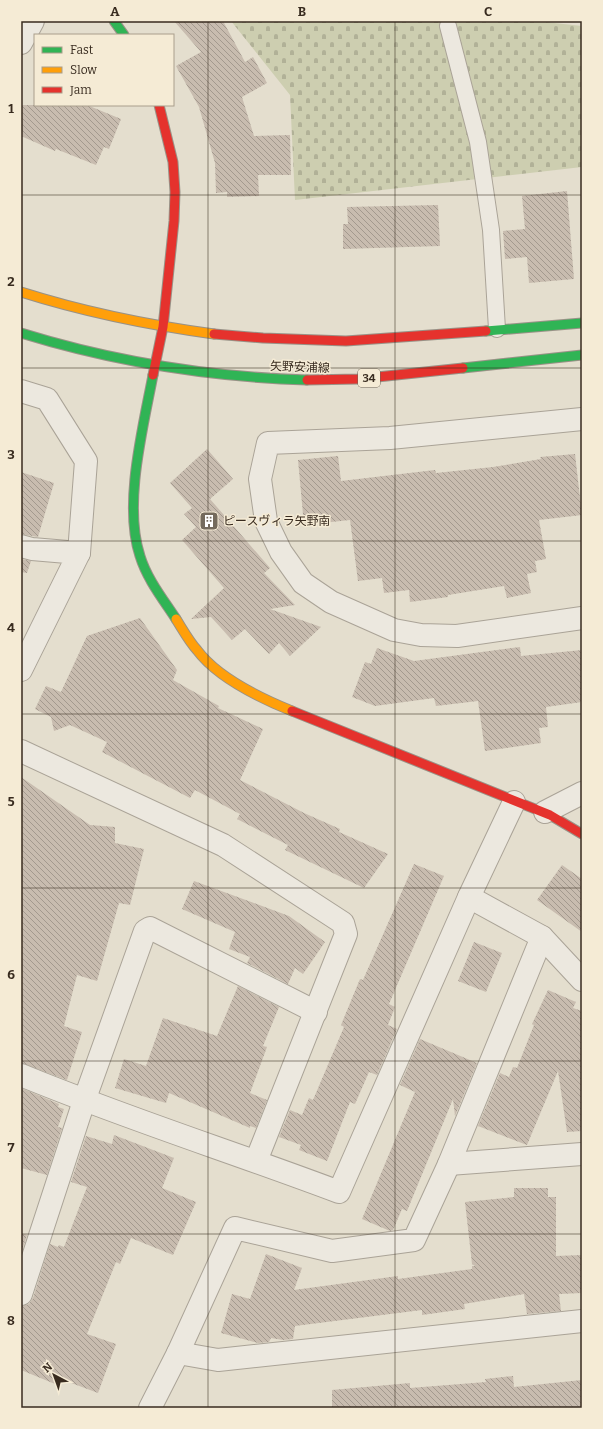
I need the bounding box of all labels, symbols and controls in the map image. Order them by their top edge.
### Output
text: A [110,4,120,19]
text: B [298,4,306,19]
text: C [484,4,492,19]
legend [34,34,174,106]
text: Fast [70,43,94,57]
text: Slow [70,63,97,77]
text: Jam [69,83,92,97]
text: 1 [8,101,14,116]
text: 2 [7,274,15,289]
street label: 矢野安浦線 [270,359,330,375]
road number: 34 [358,369,380,387]
text: 3 [7,447,15,462]
building icon: ピースヴィラ矢野南 [198,510,220,532]
place label: ピースヴィラ矢野南 [223,514,330,528]
text: 4 [7,620,15,635]
text: 5 [7,794,15,809]
text: 6 [7,967,15,982]
text: 7 [8,1140,15,1155]
text: 8 [7,1313,15,1328]
north arrow [34,1355,74,1395]
text: N [40,1360,56,1376]

